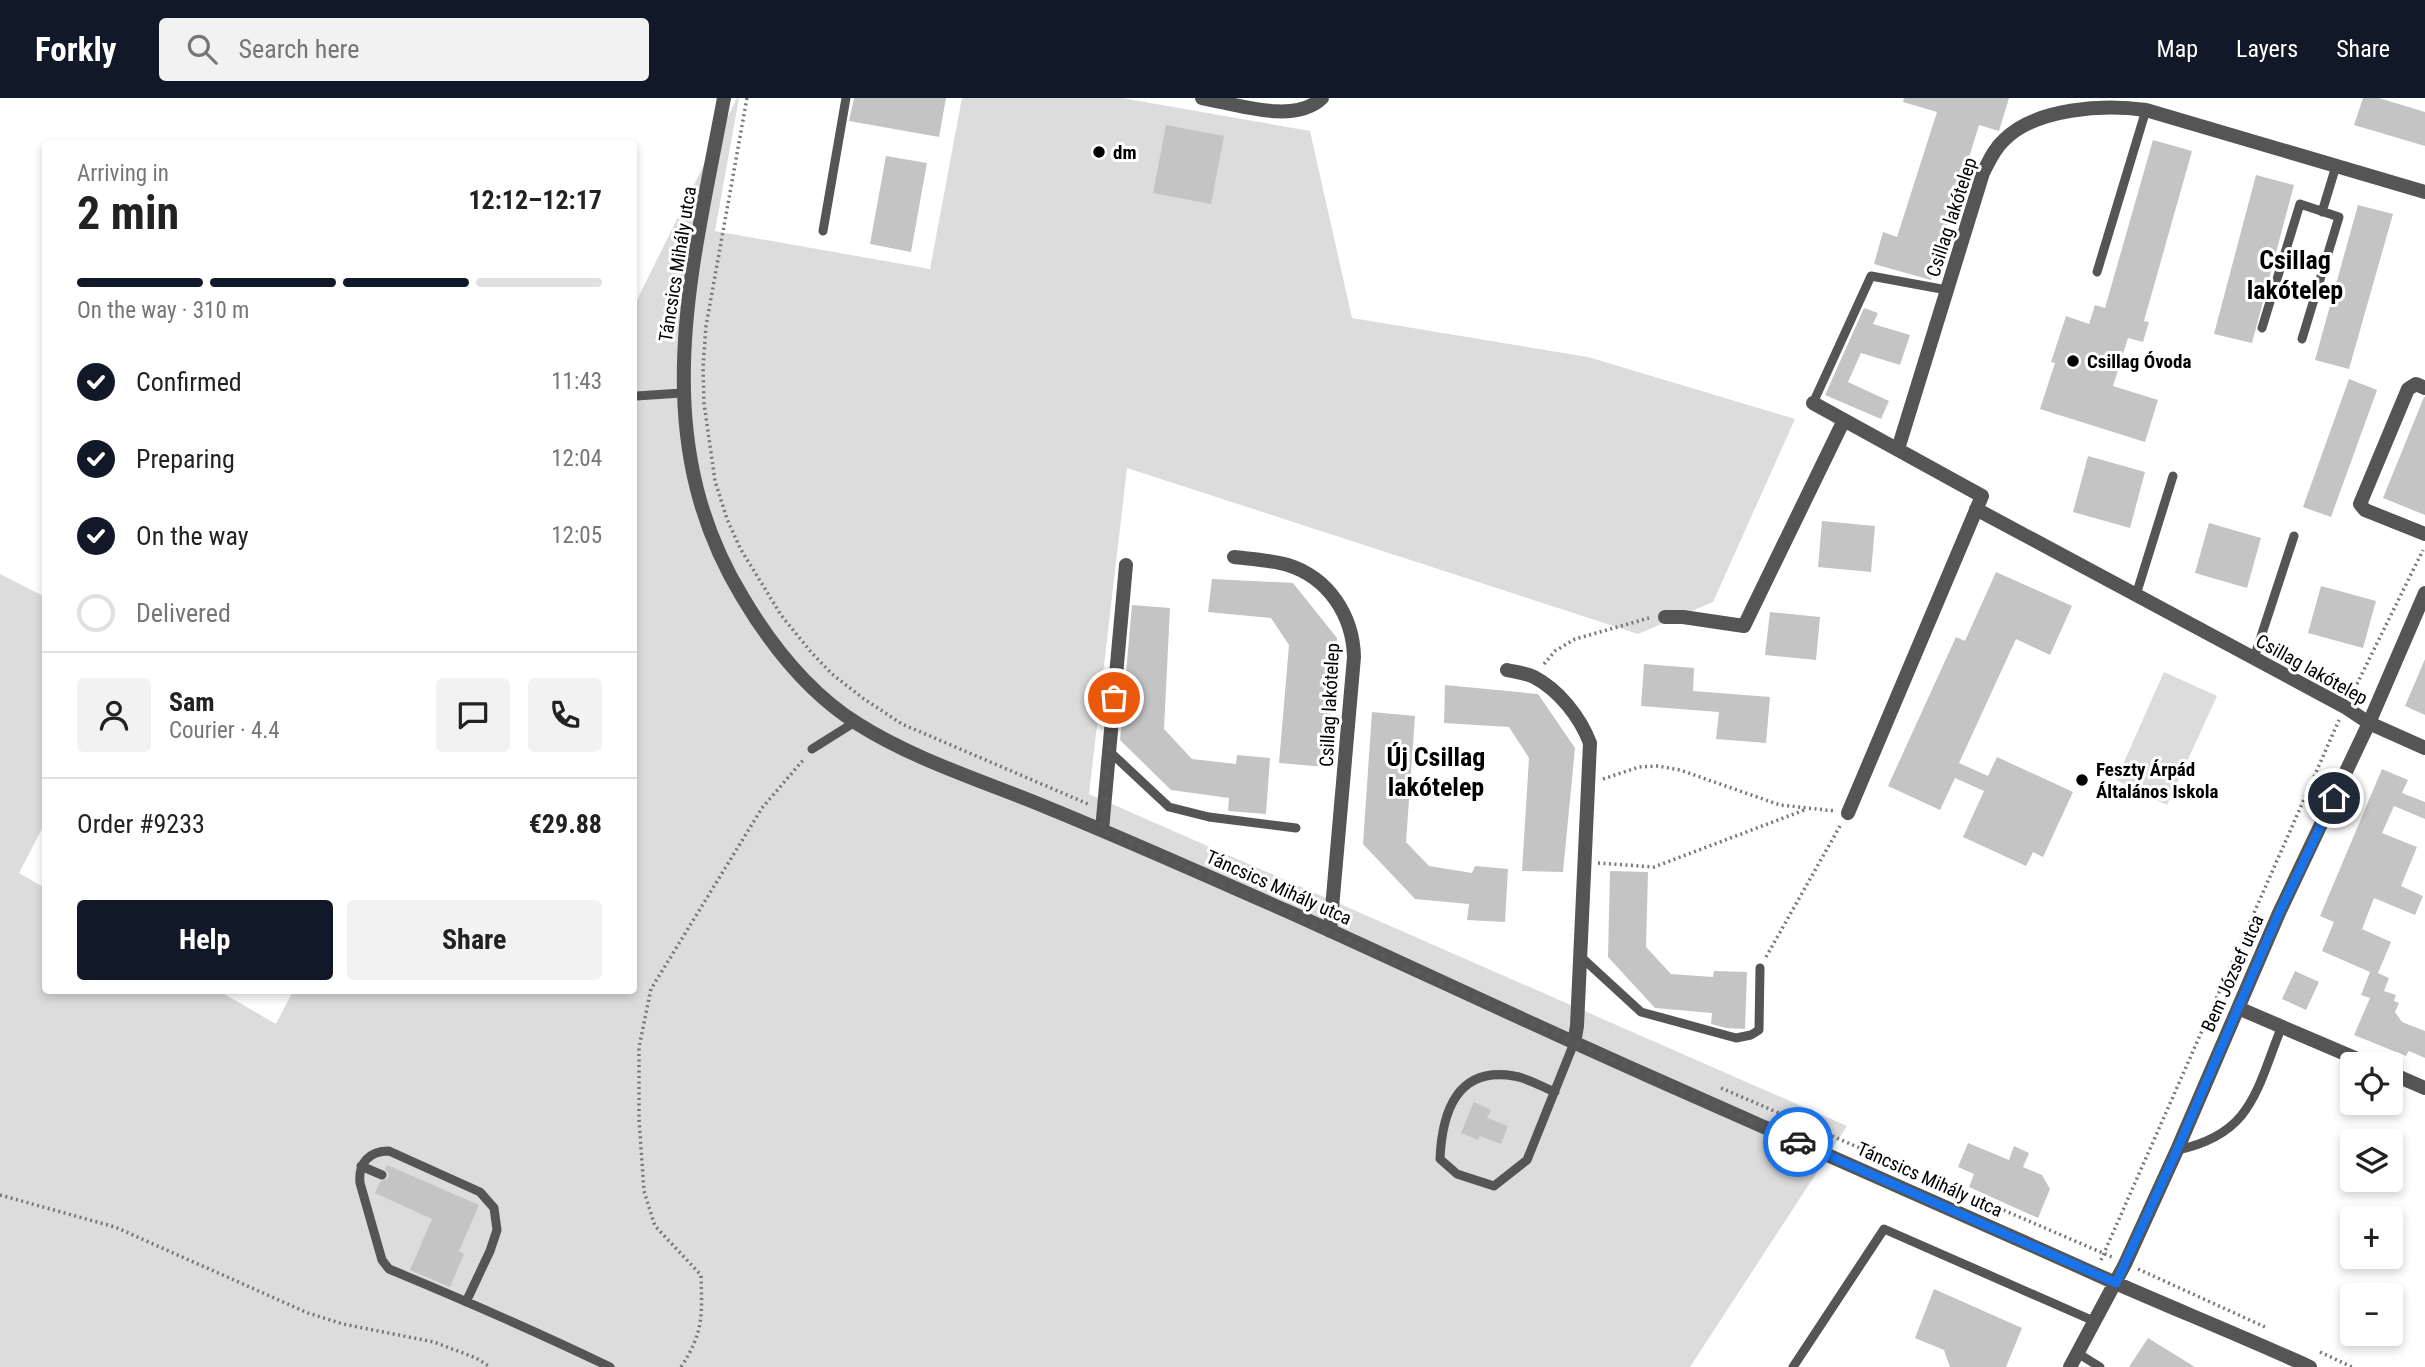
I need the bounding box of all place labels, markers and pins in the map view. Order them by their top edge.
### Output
place label: dm [1113,141,1137,164]
marker: dm [1091,144,1107,160]
place label: Csillag Óvoda [2087,350,2191,373]
marker: Csillag Óvoda [2065,353,2081,369]
pin [1084,668,1144,728]
place label: Feszty Árpád Általános Iskola [2096,758,2219,803]
pin [2304,768,2364,828]
marker: Feszty Árpád Általános Iskola [2074,772,2090,788]

